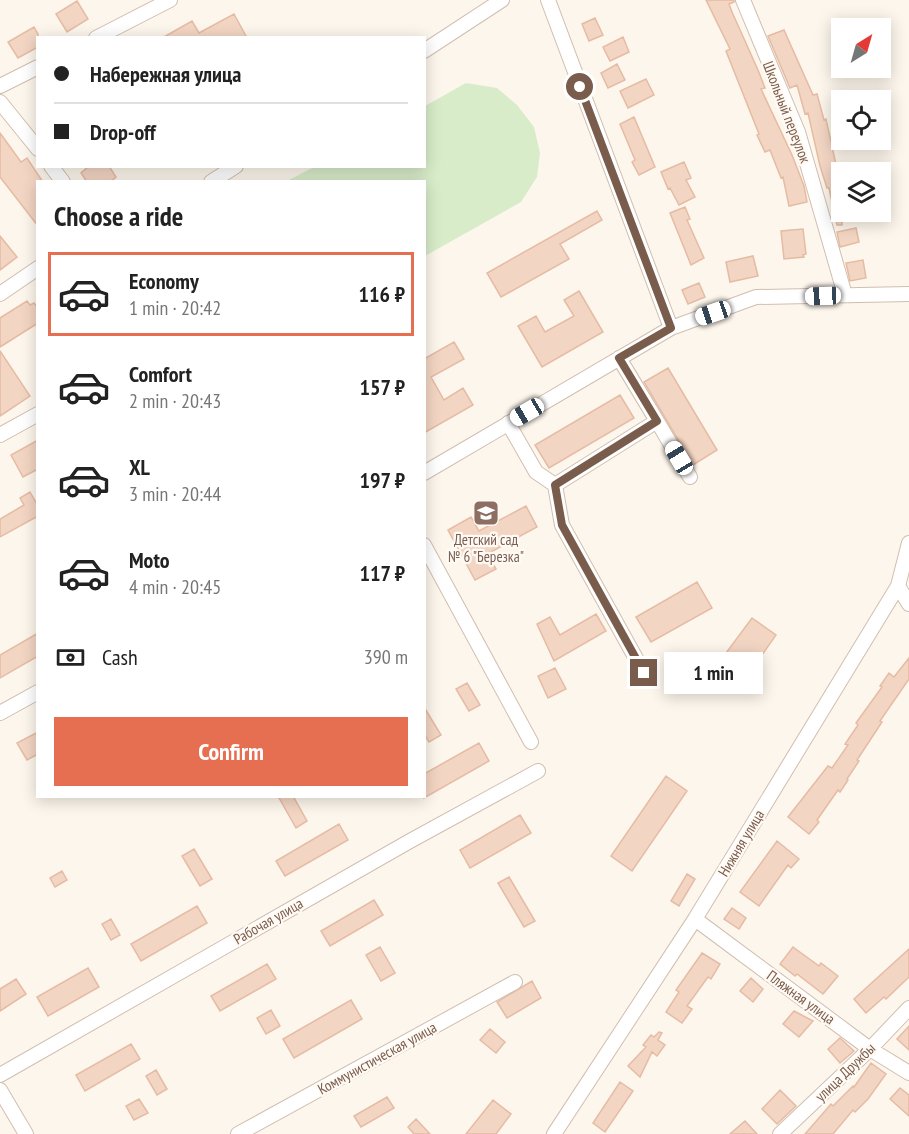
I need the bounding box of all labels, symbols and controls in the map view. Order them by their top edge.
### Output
north arrow [831,18,891,78]
map controls [831,18,891,222]
street label: Школьный переулок [759,58,815,166]
text: Набережная улица [90,60,241,88]
route start [566,73,593,100]
button: locate [831,90,891,150]
text: Drop-off [90,118,156,146]
button: layers [831,162,891,222]
text: Choose a ride [54,199,183,233]
icon: car [57,267,111,321]
text: Economy [129,267,199,295]
text: 116 ₽ [358,280,405,308]
car [805,286,841,306]
text: 1 min · 20:42 [129,295,221,321]
car [693,299,733,327]
icon: car [57,360,111,414]
text: Comfort [129,360,192,388]
text: 157 ₽ [359,373,405,401]
text: 2 min · 20:43 [129,388,221,414]
car [507,395,547,429]
car [662,438,696,478]
icon: car [57,453,111,507]
text: XL [129,453,150,481]
text: 197 ₽ [359,466,405,494]
text: 3 min · 20:44 [129,481,221,507]
school or university icon: Детский сад № 6 "Березка" [471,498,501,528]
place label: Детский сад № 6 "Березка" [448,530,524,566]
icon: car [57,546,111,600]
text: Moto [129,546,170,574]
text: 117 ₽ [359,559,405,587]
text: 4 min · 20:45 [129,574,221,600]
icon: cash [54,641,87,674]
text: Cash [102,643,138,671]
text: 390 m [364,644,408,670]
callout: 1 min [665,652,764,694]
route end [630,659,657,686]
text: 1 min [693,660,734,686]
button: Confirm [54,717,408,786]
street label: Нижняя улица [714,806,768,880]
street label: Рабочая улица [230,894,306,948]
street label: Пляжная улица [763,966,839,1028]
street label: Коммунистическая улица [314,1017,440,1099]
street label: улица Дружбы [811,1039,879,1105]

